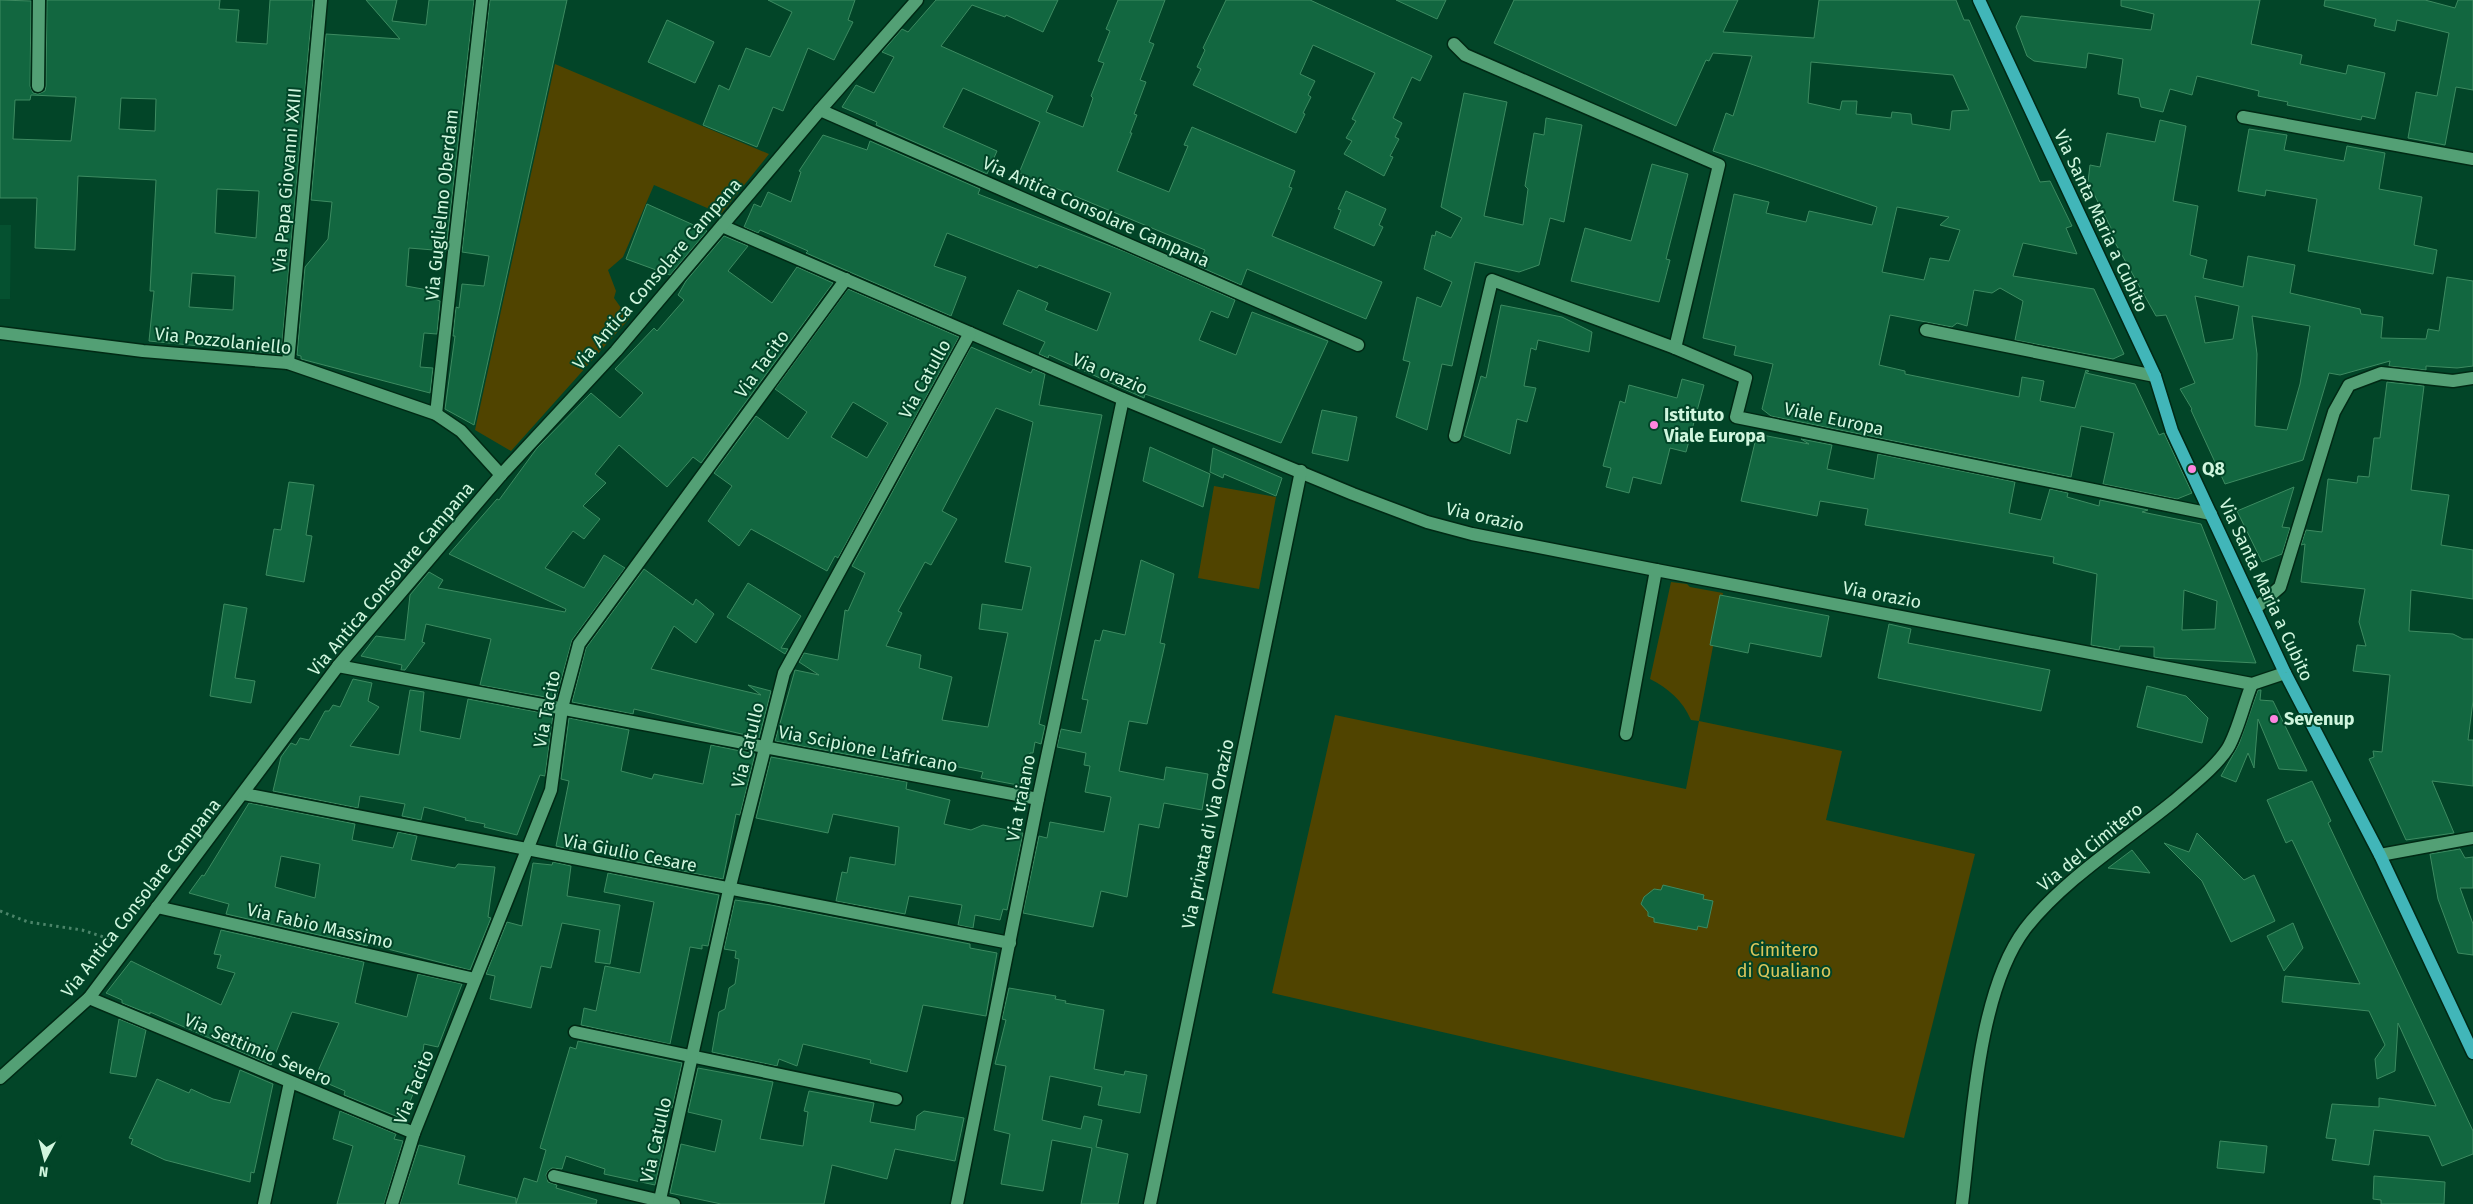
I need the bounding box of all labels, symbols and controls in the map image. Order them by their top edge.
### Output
street label: Via Papa Giovanni XXIII [268,87,306,273]
street label: Via Guglielmo Oberdam [421,108,463,302]
street label: Via Santa Maria a Cubito [2049,126,2153,316]
street label: Via Antica Consolare Campana [979,152,1213,272]
street label: Via Antica Consolare Campana [568,174,746,374]
street label: Via Pozzolaniello [154,323,292,359]
street label: Via Tacito [730,326,794,402]
street label: Via Catullo [894,335,956,423]
street label: Via orazio [1069,348,1151,400]
street label: Viale Europa [1782,398,1886,440]
place label: Istituto Viale Europa [1663,404,1766,447]
marker: Istituto Viale Europa [1648,419,1660,431]
place label: Q8 [2202,458,2225,480]
marker: Q8 [2186,463,2198,475]
street label: Via Antica Consolare Campana [303,478,479,680]
street label: Via Santa Maria a Cubito [2214,495,2318,685]
street label: Via orazio [1444,497,1526,537]
street label: Via orazio [1841,577,1923,613]
street label: Via Tacito [529,668,565,750]
street label: Via Catullo [727,700,769,790]
place label: Sevenup [2284,708,2355,730]
marker: Sevenup [2268,713,2280,725]
street label: Via Scipione L'africano [776,721,960,777]
street label: Via privata di Via Orazio [1177,737,1239,931]
street label: Via traiano [1002,753,1040,843]
street label: Via Antica Consolare Campana [56,794,226,1002]
street label: Via del Cimitero [2033,798,2147,896]
street label: Via Giulio Cesare [561,829,699,877]
street label: Via Fabio Massimo [245,898,395,954]
park label: Cimitero di Qualiano [1737,939,1831,982]
street label: Via Settimio Severo [181,1009,335,1091]
street label: Via Tacito [389,1047,439,1127]
street label: Via Catullo [635,1095,677,1185]
north arrow [20,1134,70,1184]
text: N [38,1162,49,1180]

